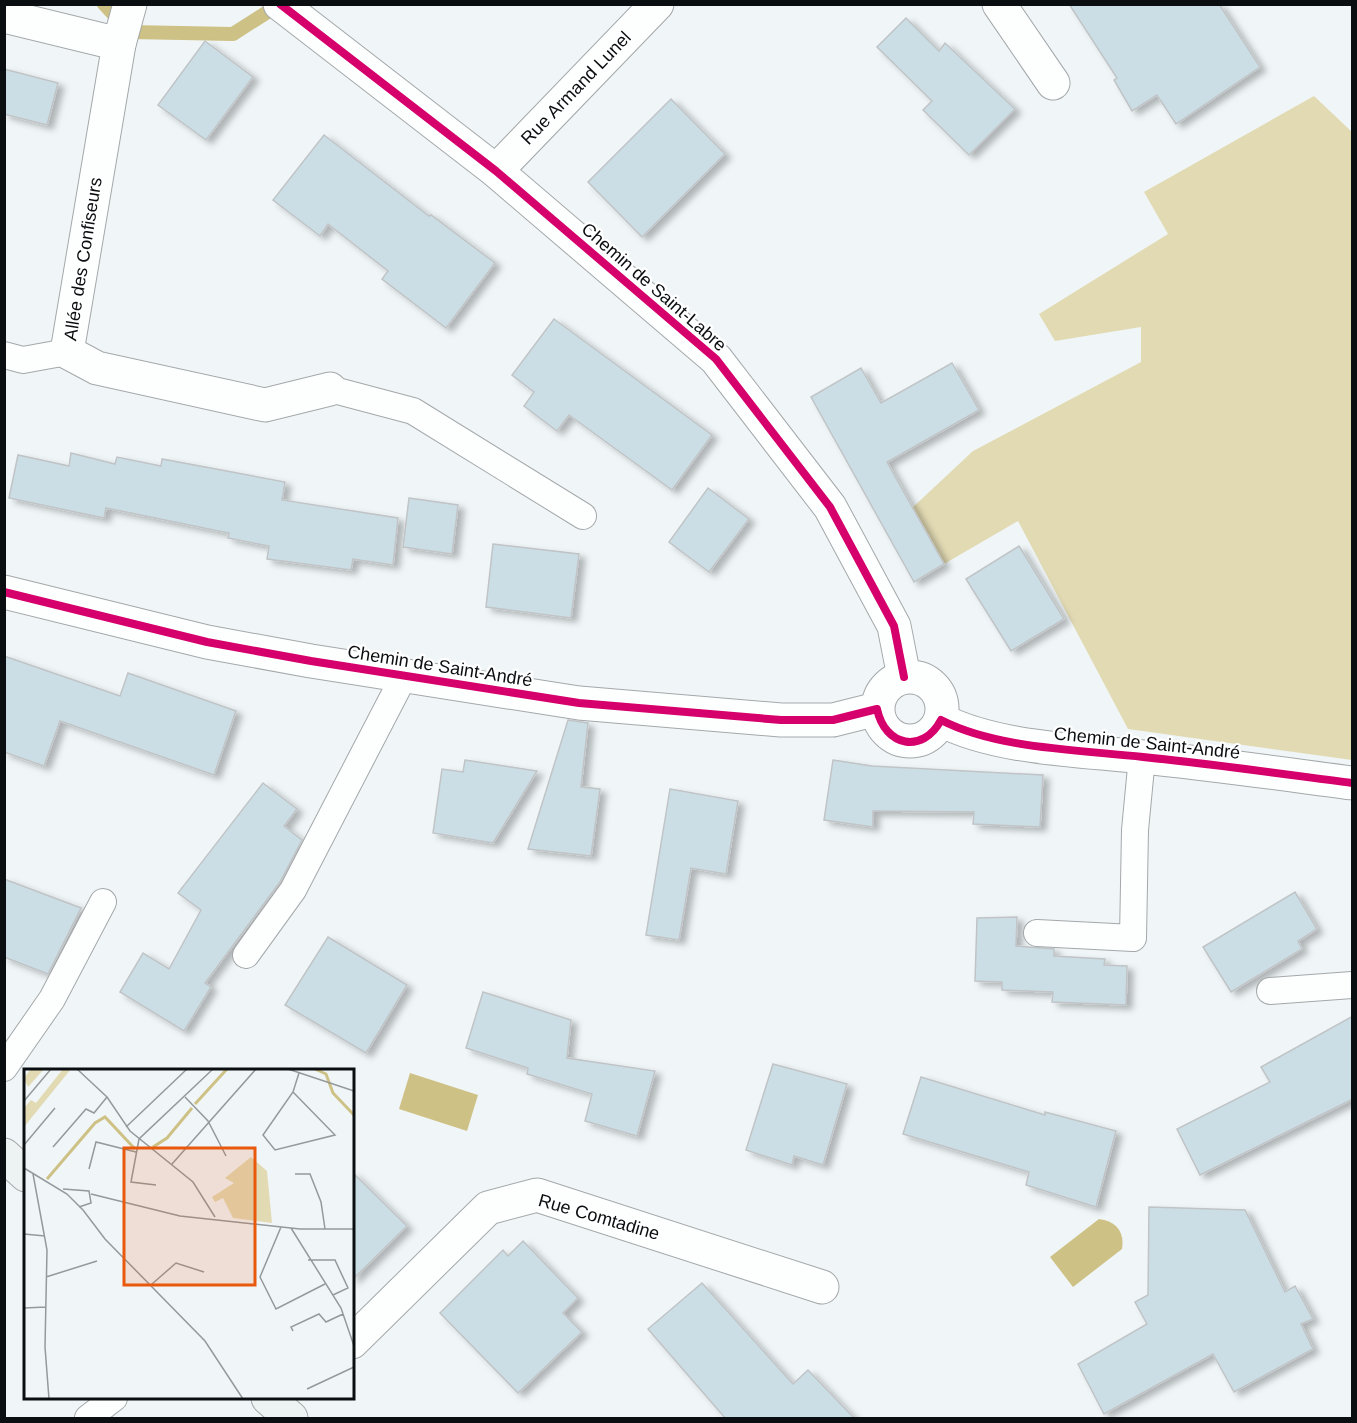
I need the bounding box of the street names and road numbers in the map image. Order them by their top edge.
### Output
street label: Rue Armand Lunel [517,27,635,149]
street label: Allée des Confiseurs [60,176,106,342]
street label: Chemin de Saint-Labre [578,219,730,355]
street label: Chemin de Saint-André [346,641,534,691]
street label: Chemin de Saint-André [1053,723,1241,763]
street label: Rue Comtadine [536,1190,662,1244]

